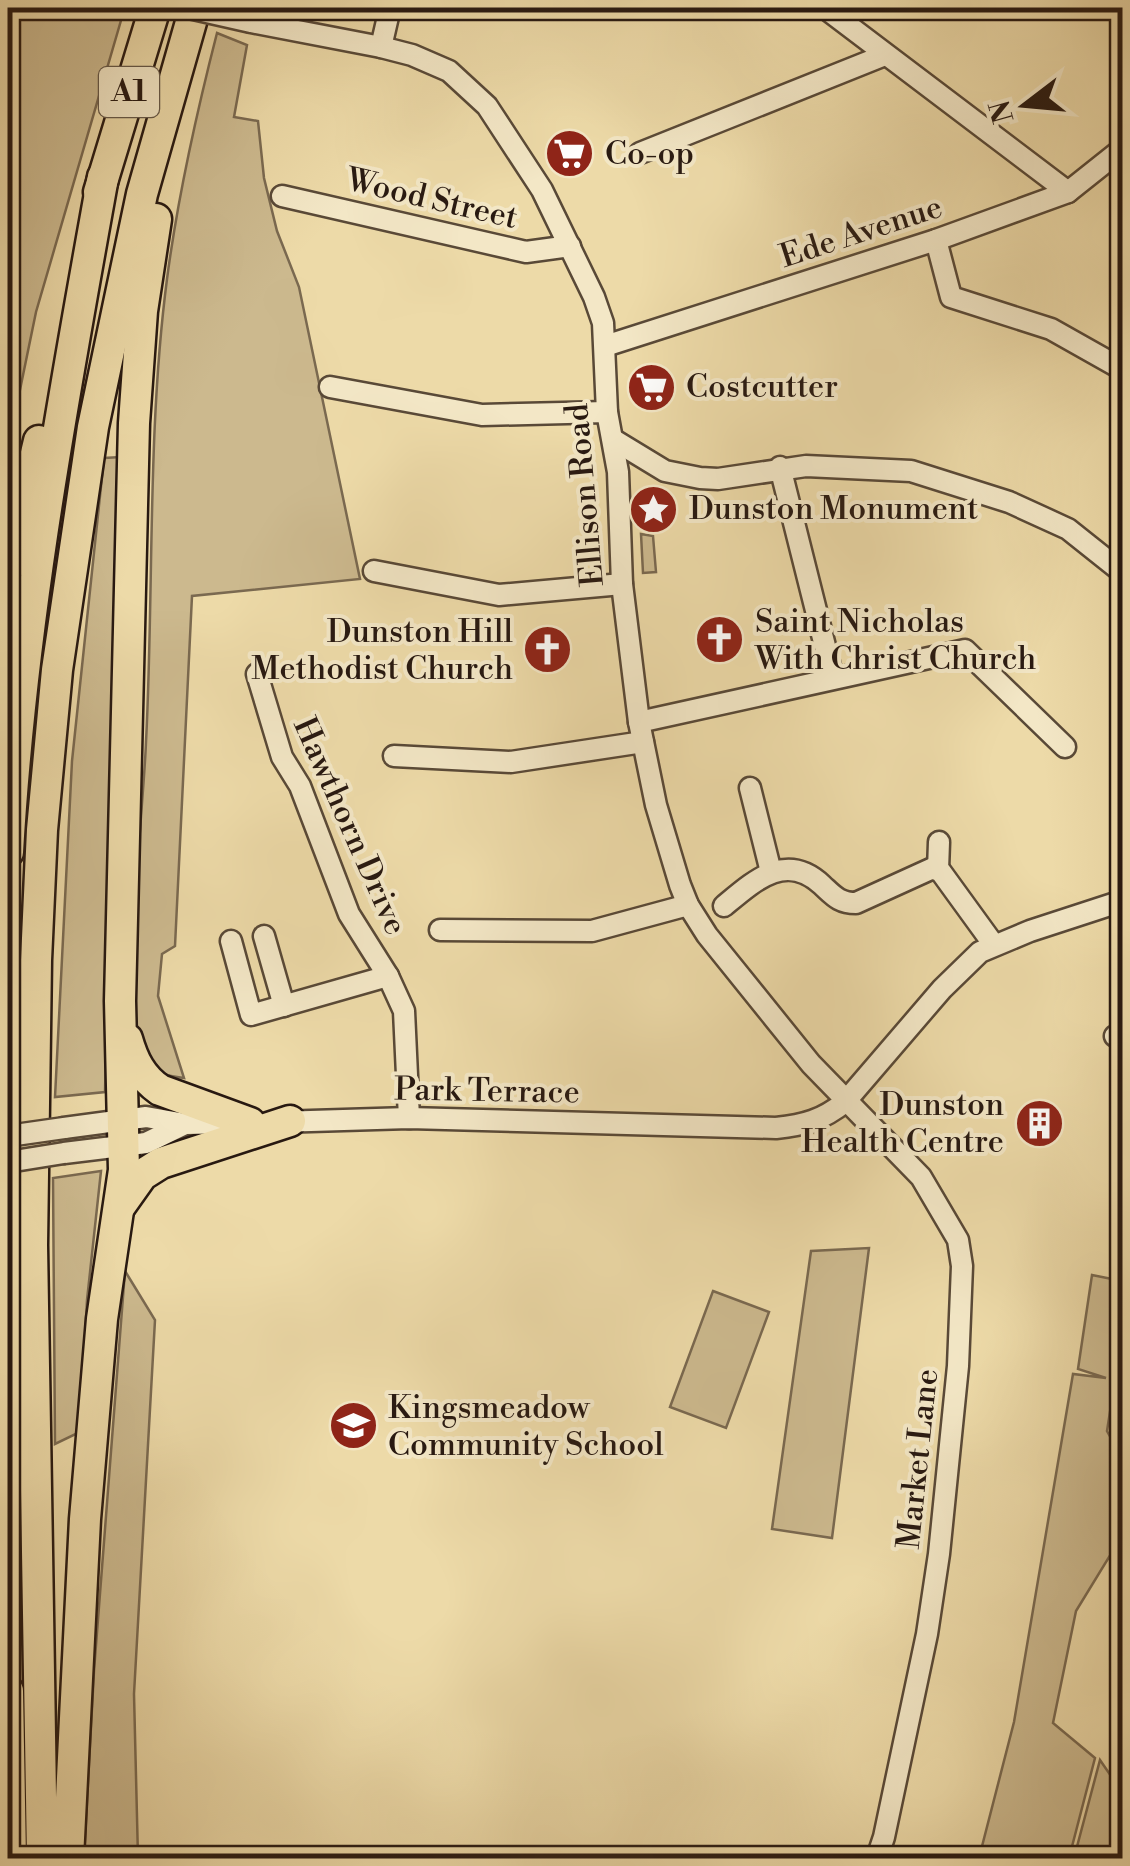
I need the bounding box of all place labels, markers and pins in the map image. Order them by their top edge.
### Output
supermarket icon: Co-op [544,128,596,180]
place label: Co-op [605,134,694,174]
supermarket icon: Costcutter [625,361,677,413]
place label: Costcutter [686,367,838,407]
place icon: Dunston Monument [628,483,680,535]
place label: Dunston Monument [689,489,978,529]
place label: Saint Nicholas With Christ Church [754,602,1036,679]
place label: Dunston Hill Methodist Church [251,612,514,689]
church icon: Saint Nicholas With Christ Church [694,614,746,666]
church icon: Dunston Hill Methodist Church [522,624,574,676]
place label: Dunston Health Centre [801,1085,1004,1162]
building icon: Dunston Health Centre [1013,1097,1065,1149]
place label: Kingsmeadow Community School [388,1388,664,1465]
school or university icon: Kingsmeadow Community School [327,1400,379,1452]

